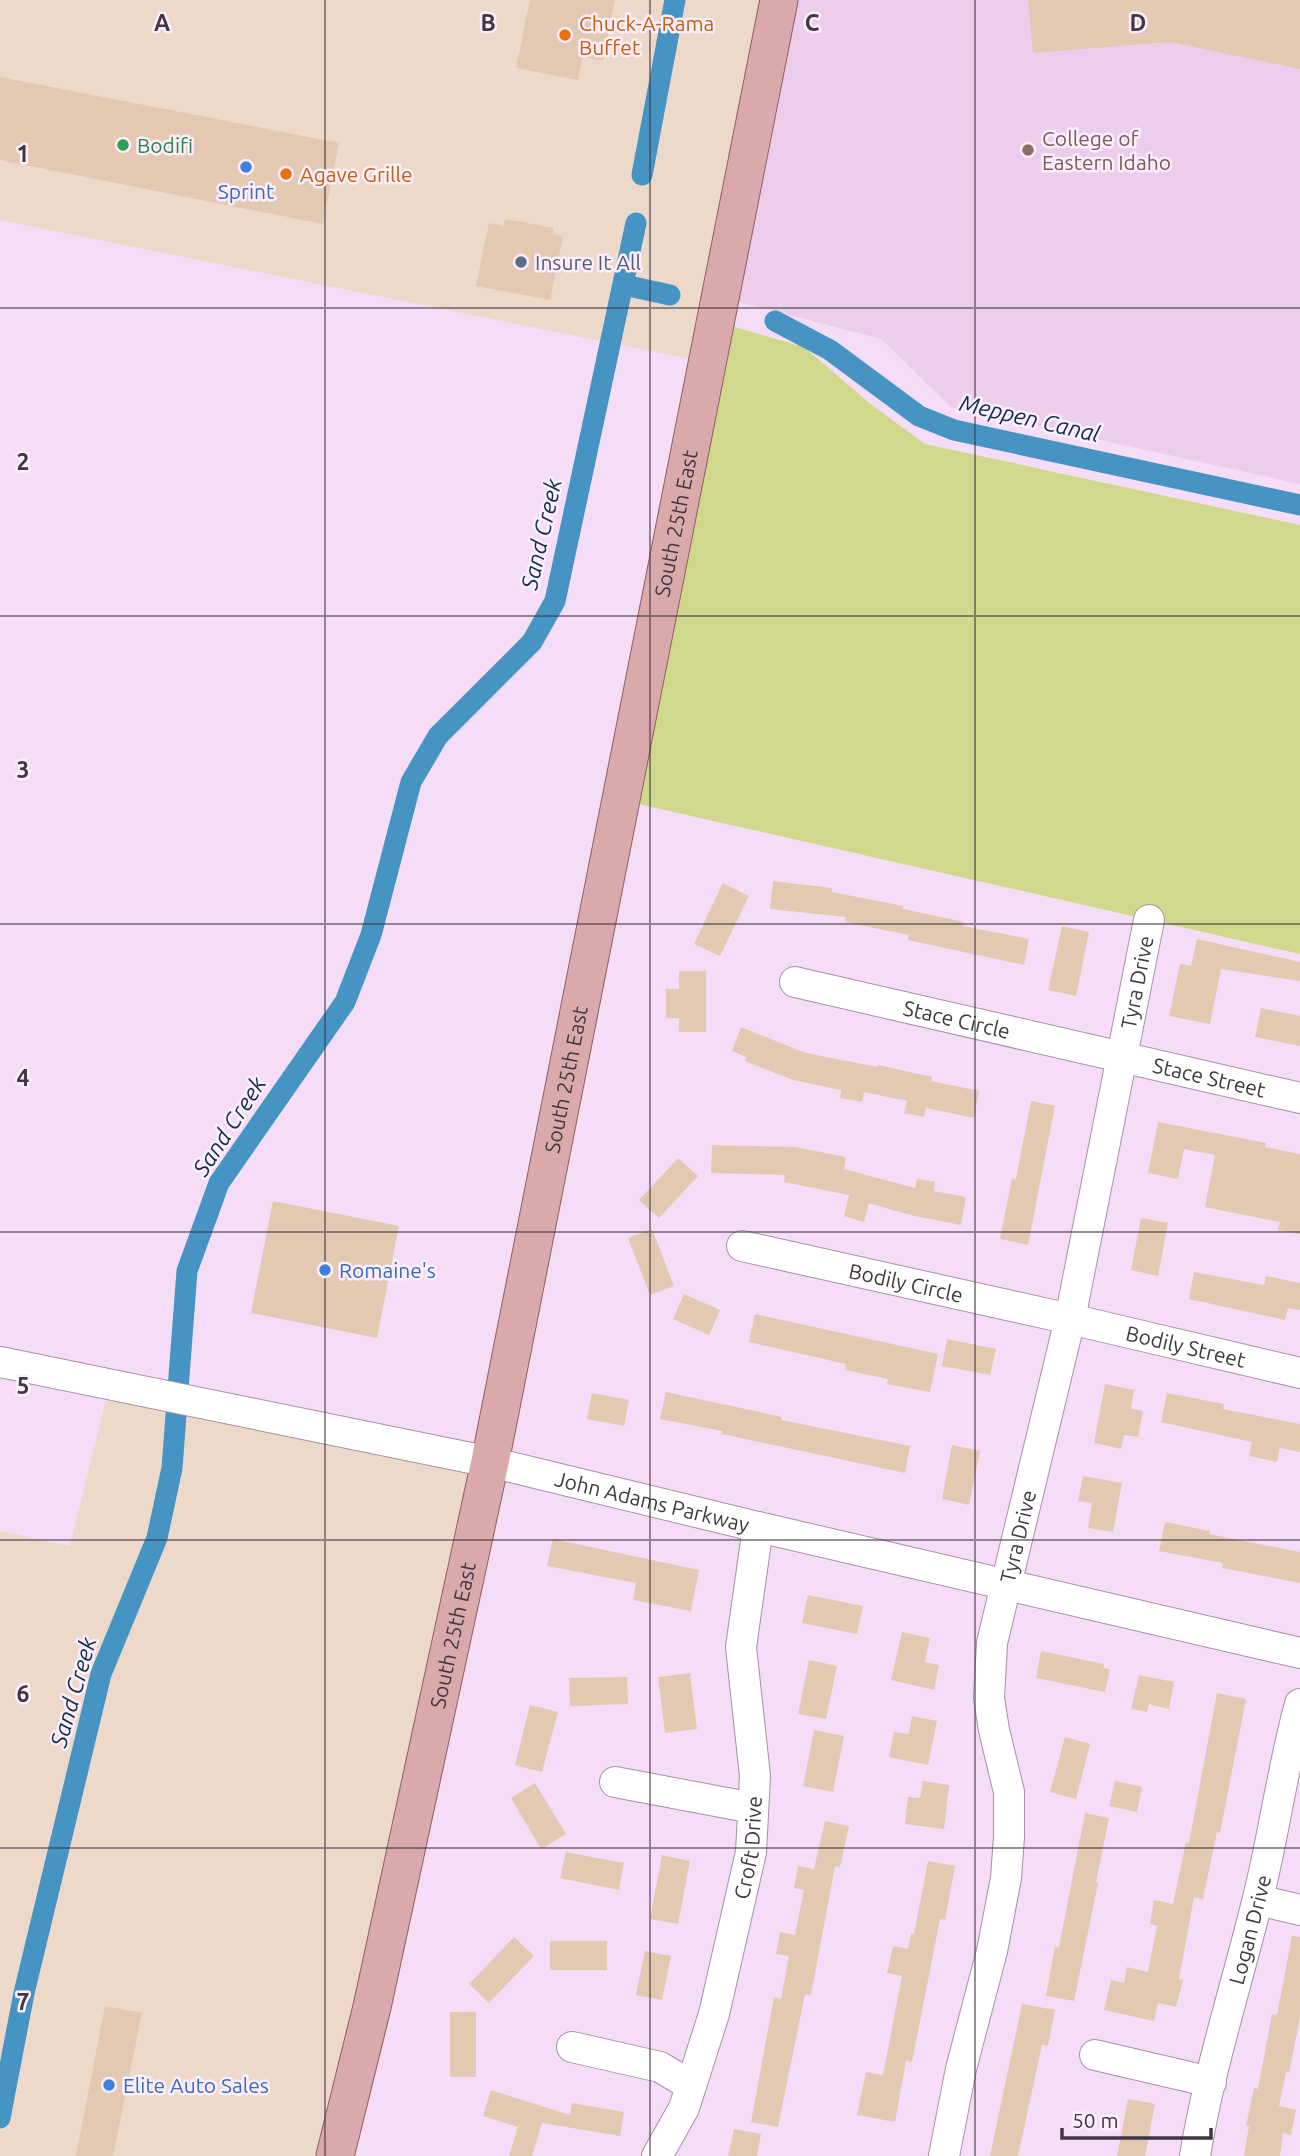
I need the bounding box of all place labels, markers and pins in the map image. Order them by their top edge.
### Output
place label: Chuck-A-Rama Buffet [579,11,714,59]
marker: Chuck-A-Rama Buffet [557,27,573,43]
place label: College of Eastern Idaho [1042,126,1171,174]
place label: Bodifi [137,133,193,157]
marker: Bodifi [115,137,131,153]
marker: College of Eastern Idaho [1020,142,1036,158]
marker: Sprint [238,159,254,175]
place label: Agave Grille [300,162,413,186]
marker: Agave Grille [278,166,294,182]
place label: Sprint [218,179,274,203]
place label: Insure It All [535,250,641,274]
marker: Insure It All [513,254,529,270]
place label: Romaine's [339,1258,436,1282]
marker: Romaine's [317,1262,333,1278]
place label: Elite Auto Sales [123,2073,269,2097]
marker: Elite Auto Sales [101,2077,117,2093]

